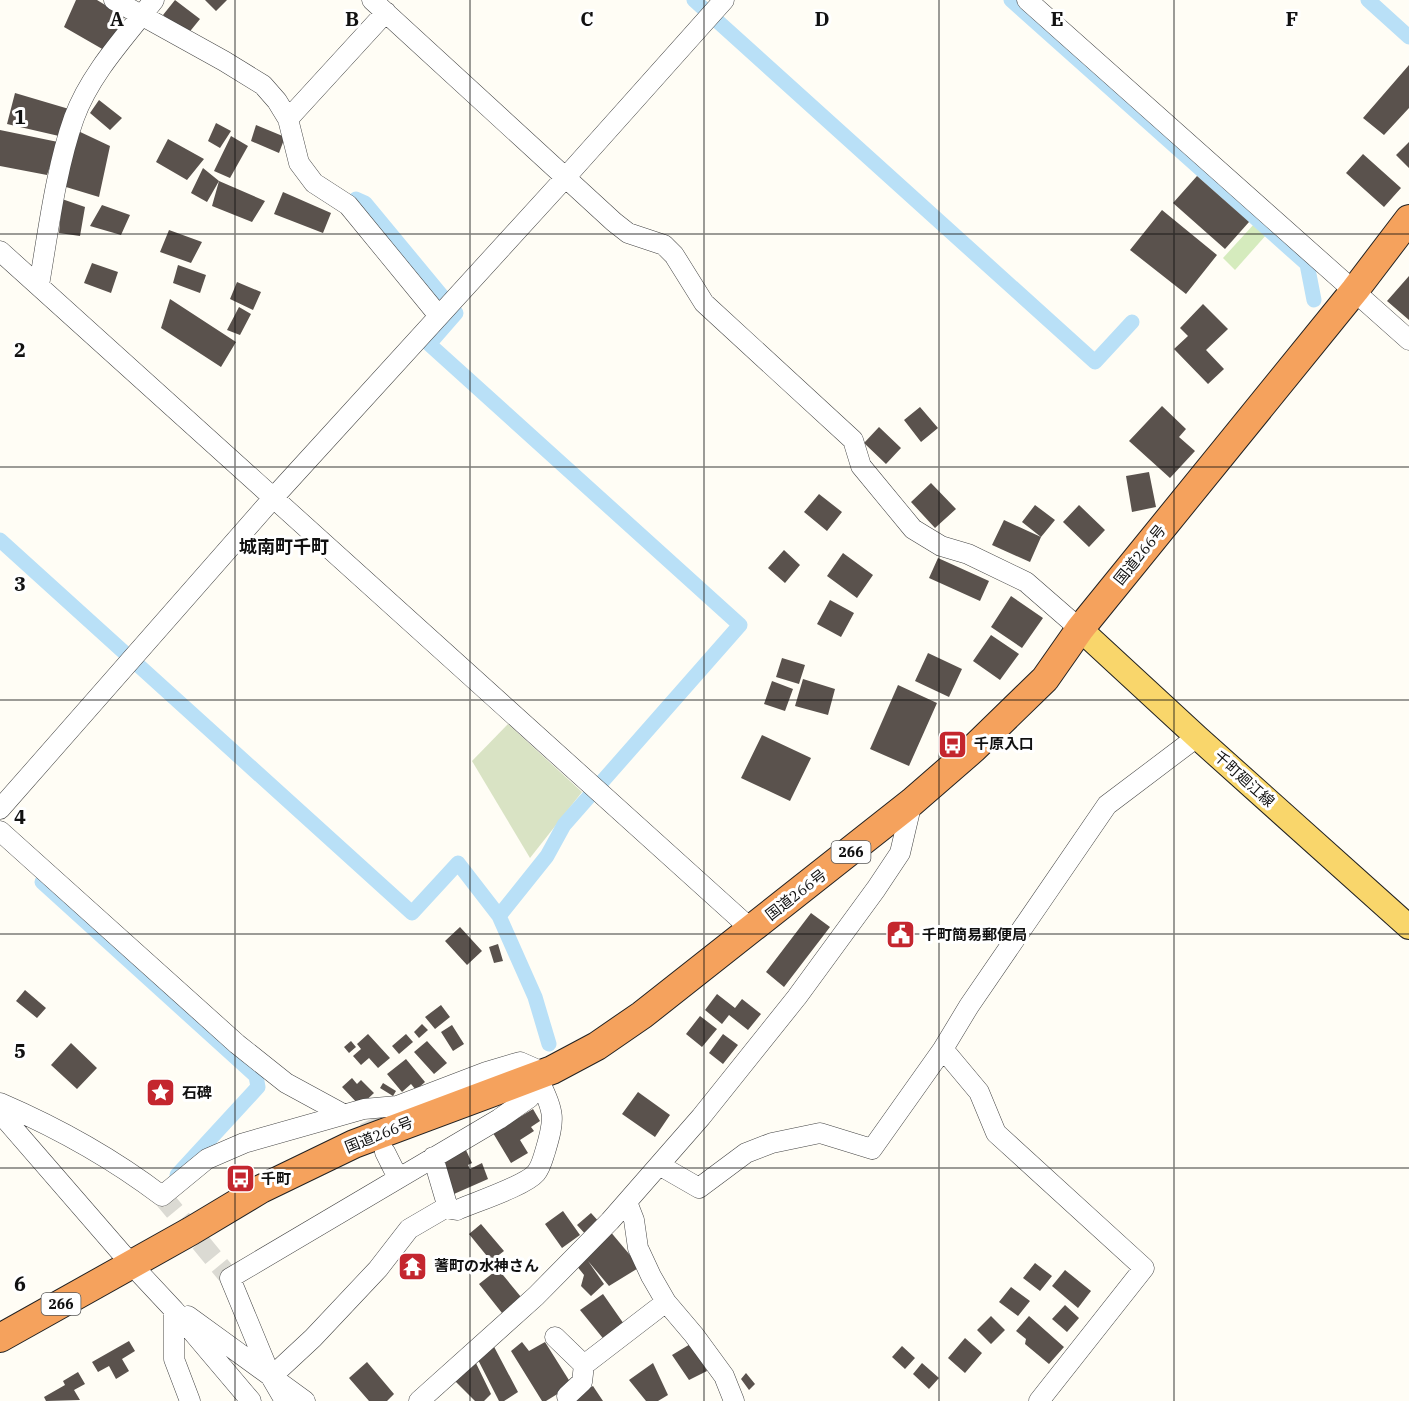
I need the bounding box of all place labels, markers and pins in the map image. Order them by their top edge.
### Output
bus stop icon: 千原入口 [937,728,969,760]
place label: 千原入口 [974,734,1034,753]
public building icon: 千町簡易郵便局 [885,919,917,951]
place label: 千町簡易郵便局 [922,925,1027,944]
place icon: 石碑 [145,1077,177,1109]
place label: 石碑 [182,1083,212,1102]
bus stop icon: 千町 [224,1163,256,1195]
place label: 千町 [261,1169,291,1188]
temple icon: 蓍町の水神さん [397,1250,429,1282]
place label: 蓍町の水神さん [434,1256,539,1275]

